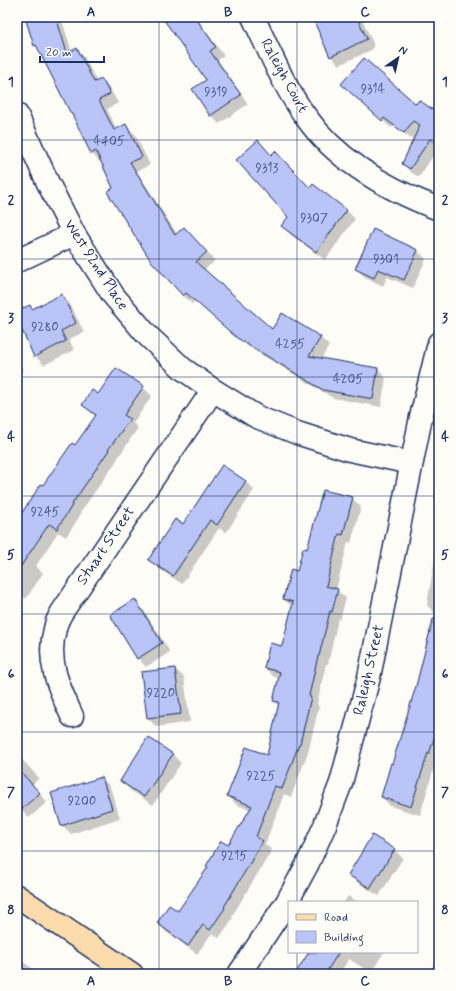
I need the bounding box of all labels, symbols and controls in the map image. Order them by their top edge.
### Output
text: A [87,4,95,21]
text: B [224,4,233,21]
text: C [360,4,370,21]
street label: Raleigh Court [255,35,313,117]
scale bar [40,38,104,64]
north arrow [378,38,418,78]
text: N [396,43,410,58]
text: 20 m [46,45,72,61]
text: 1 [8,74,14,91]
text: 1 [442,74,448,91]
house number: 9314 [361,81,386,98]
house number: 9319 [204,84,228,101]
house number: 4405 [93,133,125,150]
house number: 9313 [256,160,279,177]
text: 2 [8,192,15,209]
text: 2 [442,192,449,209]
house number: 9307 [300,210,328,227]
street label: West 92nd Place [59,216,133,314]
house number: 9301 [373,251,399,268]
text: 3 [8,310,14,327]
text: 3 [442,310,448,327]
house number: 9280 [31,319,59,336]
house number: 4255 [275,336,305,353]
house number: 4205 [333,371,363,388]
text: 4 [7,429,15,446]
text: 4 [441,429,449,446]
street label: Stuart Street [72,503,140,589]
house number: 9245 [31,504,60,521]
text: 5 [7,547,15,564]
text: 5 [441,547,449,564]
street label: Raleigh Street [349,623,389,717]
text: 6 [8,666,15,683]
text: 6 [442,666,449,683]
house number: 9220 [147,685,175,702]
house number: 9225 [247,768,276,785]
text: 7 [7,784,15,801]
text: 7 [441,784,449,801]
house number: 9200 [68,793,96,810]
house number: 9215 [221,848,247,865]
legend [288,901,418,953]
text: 8 [7,902,15,919]
text: 8 [441,902,449,919]
text: Road [324,910,348,926]
text: Building [324,930,364,947]
text: A [87,973,95,990]
text: B [224,973,233,990]
text: C [360,973,370,990]

